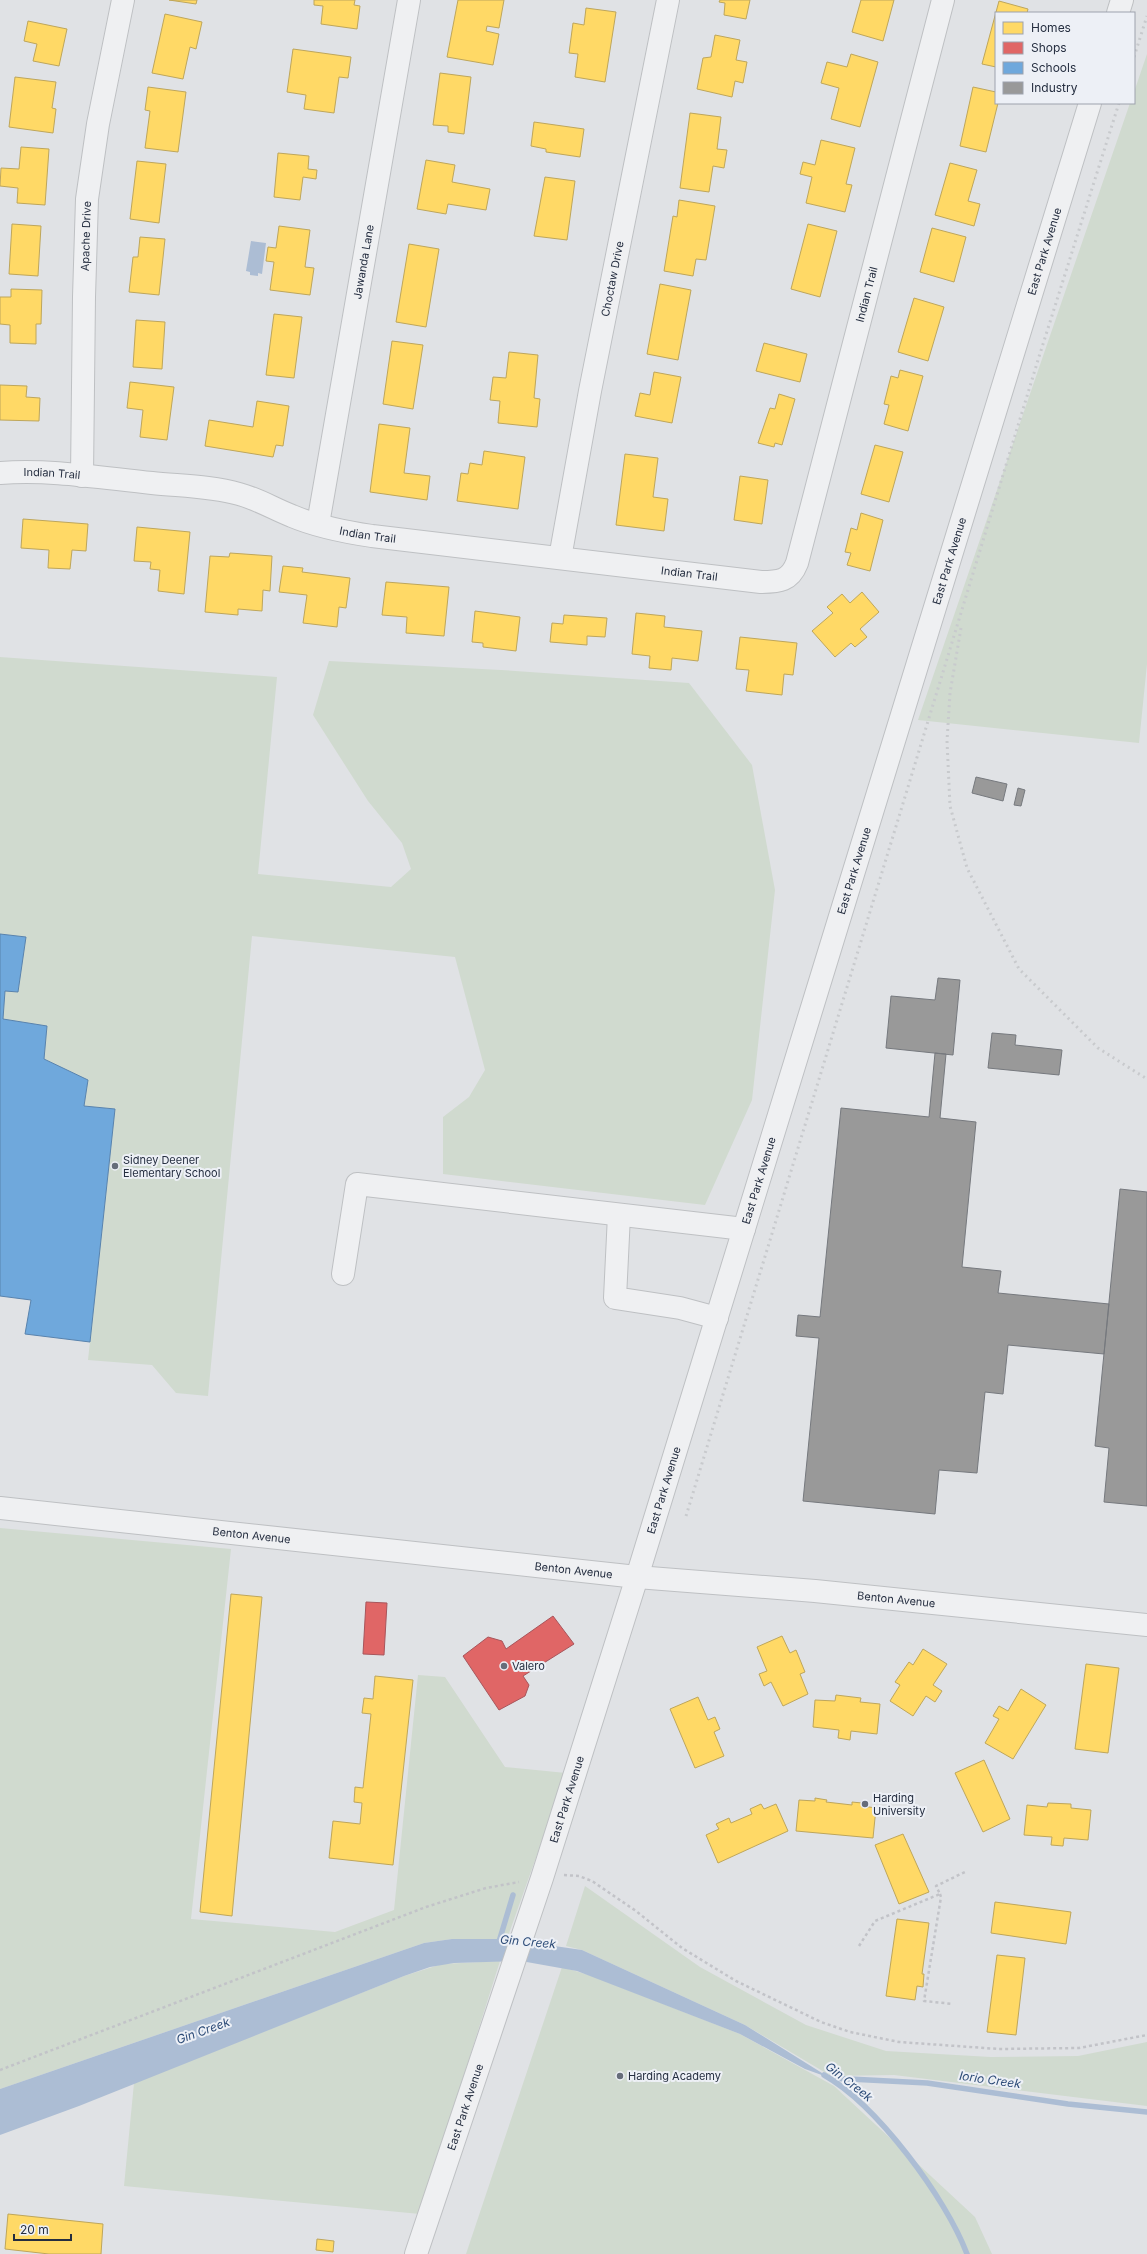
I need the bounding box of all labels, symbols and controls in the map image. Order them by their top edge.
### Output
legend [995,12,1135,104]
text: Homes [1031,20,1071,35]
text: Shops [1031,40,1067,55]
text: Schools [1031,60,1076,75]
text: Industry [1031,80,1078,95]
street label: Apache Drive [78,201,94,271]
street label: East Park Avenue [1024,206,1064,297]
street label: Jawanda Lane [350,224,377,300]
street label: Choctaw Drive [598,240,627,318]
street label: Indian Trail [853,265,881,324]
street label: Indian Trail [24,465,81,482]
street label: East Park Avenue [929,516,969,606]
street label: Indian Trail [338,524,397,546]
street label: Indian Trail [660,563,718,584]
street label: East Park Avenue [834,825,874,916]
street label: East Park Avenue [739,1135,779,1226]
place label: Sidney Deener Elementary School [123,1153,220,1180]
marker: Sidney Deener Elementary School [110,1161,120,1171]
street label: East Park Avenue [644,1445,684,1536]
street label: Benton Avenue [212,1524,291,1546]
street label: Benton Avenue [534,1559,613,1581]
street label: Benton Avenue [857,1588,936,1610]
place label: Valero [512,1659,545,1673]
marker: Valero [499,1661,509,1671]
street label: East Park Avenue [546,1754,587,1845]
place label: Harding University [873,1791,925,1818]
marker: Harding University [860,1799,870,1809]
water label: Gin Creek [500,1932,557,1951]
water label: Gin Creek [174,2014,232,2047]
water label: Gin Creek [823,2059,876,2105]
street label: East Park Avenue [444,2062,486,2152]
water label: Iorio Creek [958,2068,1022,2091]
place label: Harding Academy [628,2069,721,2083]
marker: Harding Academy [615,2071,625,2081]
scale bar [14,2216,71,2242]
text: 20 m [20,2222,49,2237]

